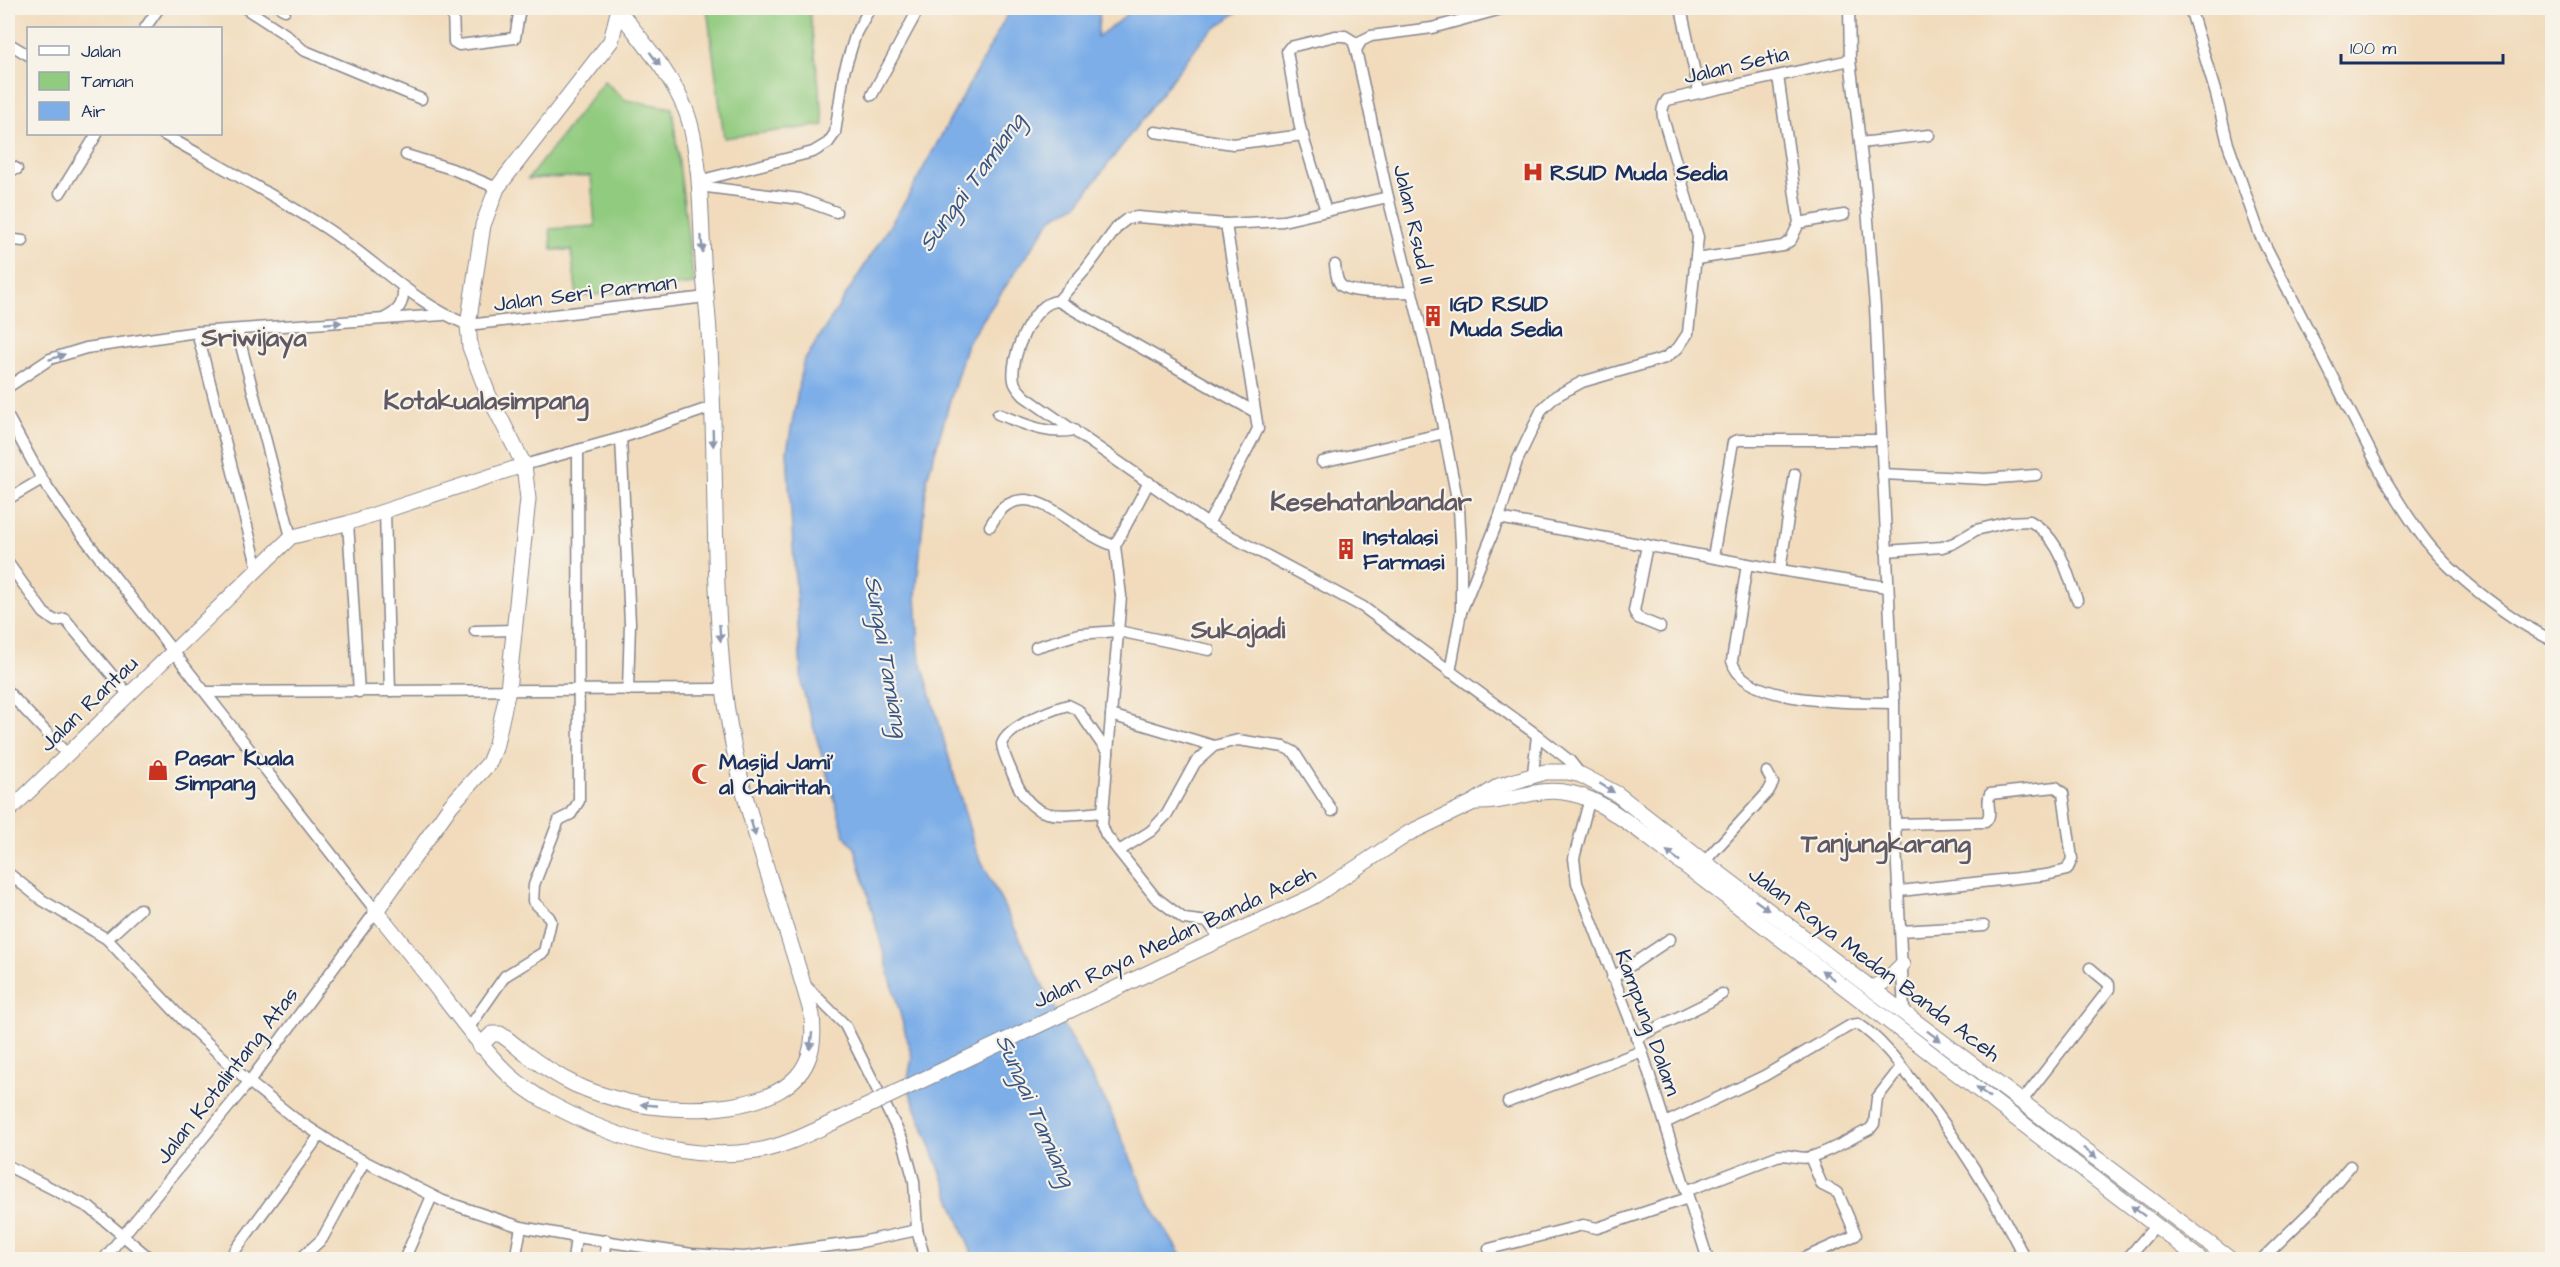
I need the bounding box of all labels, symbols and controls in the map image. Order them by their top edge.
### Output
legend [27,27,222,135]
scale bar [2341,27,2503,65]
text: 100 m [2350,36,2396,61]
street label: Jalan Setia [1681,38,1792,93]
text: Jalan [81,39,121,64]
one-way arrow [649,50,661,66]
text: Taman [81,69,134,94]
text: Air [81,99,105,124]
water label: Sungai Tamiang [910,105,1035,259]
place label: RSUD Muda Sedia [1550,158,1729,189]
hospital icon: RSUD Muda Sedia [1521,160,1545,184]
street label: Jalan Rsud II [1385,161,1442,287]
one-way arrow [698,234,707,253]
street label: Jalan Seri Parman [492,267,679,320]
place label: IGD RSUD Muda Sedia [1450,289,1563,345]
building icon: IGD RSUD Muda Sedia [1421,304,1445,328]
one-way arrow [324,318,343,328]
district label: Sriwijaya [200,320,307,359]
one-way arrow [48,352,66,362]
district label: Kotakualasimpang [383,383,589,422]
one-way arrow [708,429,717,448]
district label: Kesehatanbandar [1270,484,1472,520]
place label: Instalasi Farmasi [1363,522,1445,578]
building icon: Instalasi Farmasi [1334,537,1358,561]
water label: Sungai Tamiang [854,573,917,741]
district label: Sukajadi [1190,612,1285,648]
one-way arrow [715,624,725,643]
street label: Jalan Rantau [33,649,145,759]
place label: Pasar Kuala Simpang [174,743,295,800]
place label: Masjid Jami' al Chairitah [718,747,834,803]
shop icon: Pasar Kuala Simpang [146,758,170,782]
mosque icon: Masjid Jami' al Chairitah [690,762,714,786]
one-way arrow [1599,782,1615,793]
one-way arrow [749,820,758,838]
district label: Tanjungkarang [1800,826,1972,865]
one-way arrow [1665,850,1681,862]
street label: Jalan Raya Medan Banda Aceh [1028,858,1322,1018]
street label: Jalan Raya Medan Banda Aceh [1741,859,2007,1070]
one-way arrow [1754,899,1770,911]
street label: Kampung Dalam [1606,945,1688,1100]
one-way arrow [1820,969,1835,981]
street label: Jalan Kotalintang Atas [148,981,307,1172]
water label: Sungai Tamiang [985,1029,1085,1194]
one-way arrow [1927,1029,1942,1041]
one-way arrow [807,1031,816,1050]
one-way arrow [1975,1086,1991,1099]
one-way arrow [640,1100,659,1110]
one-way arrow [2082,1147,2098,1160]
one-way arrow [2130,1206,2145,1218]

